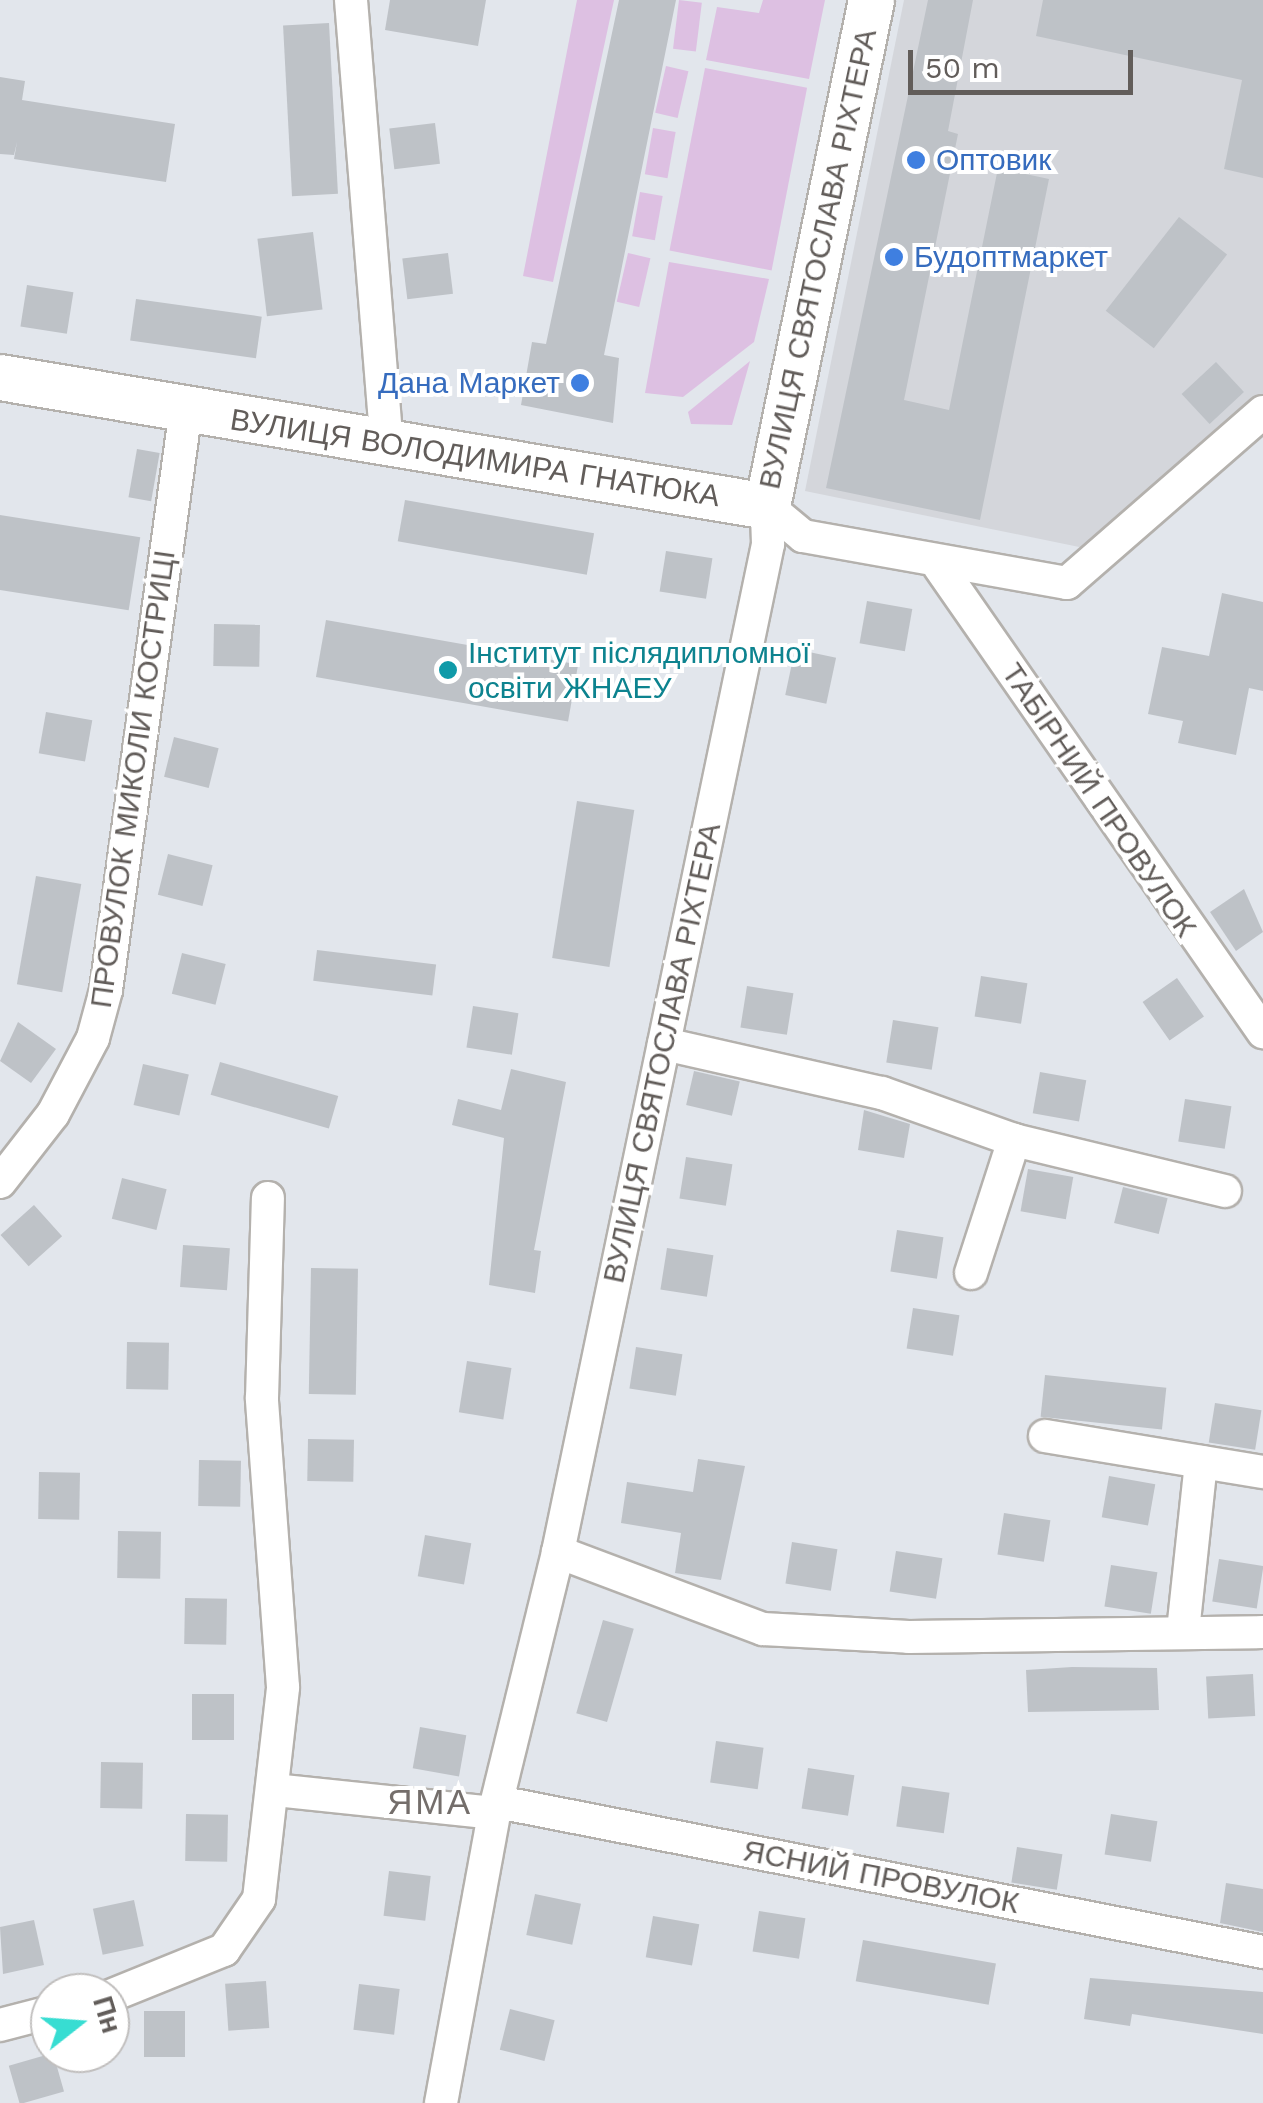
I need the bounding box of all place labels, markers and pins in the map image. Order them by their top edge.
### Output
place label: Оптовик [936,142,1051,178]
marker: Оптовик [905,149,927,171]
place label: Будоптмаркет [914,239,1108,275]
marker: Будоптмаркет [883,246,905,268]
place label: Дана Маркет [378,365,560,401]
marker: Дана Маркет [569,372,591,394]
place label: Інститут післядипломної освіти ЖНАЕУ [468,635,810,706]
marker: Інститут післядипломної освіти ЖНАЕУ [437,659,459,681]

